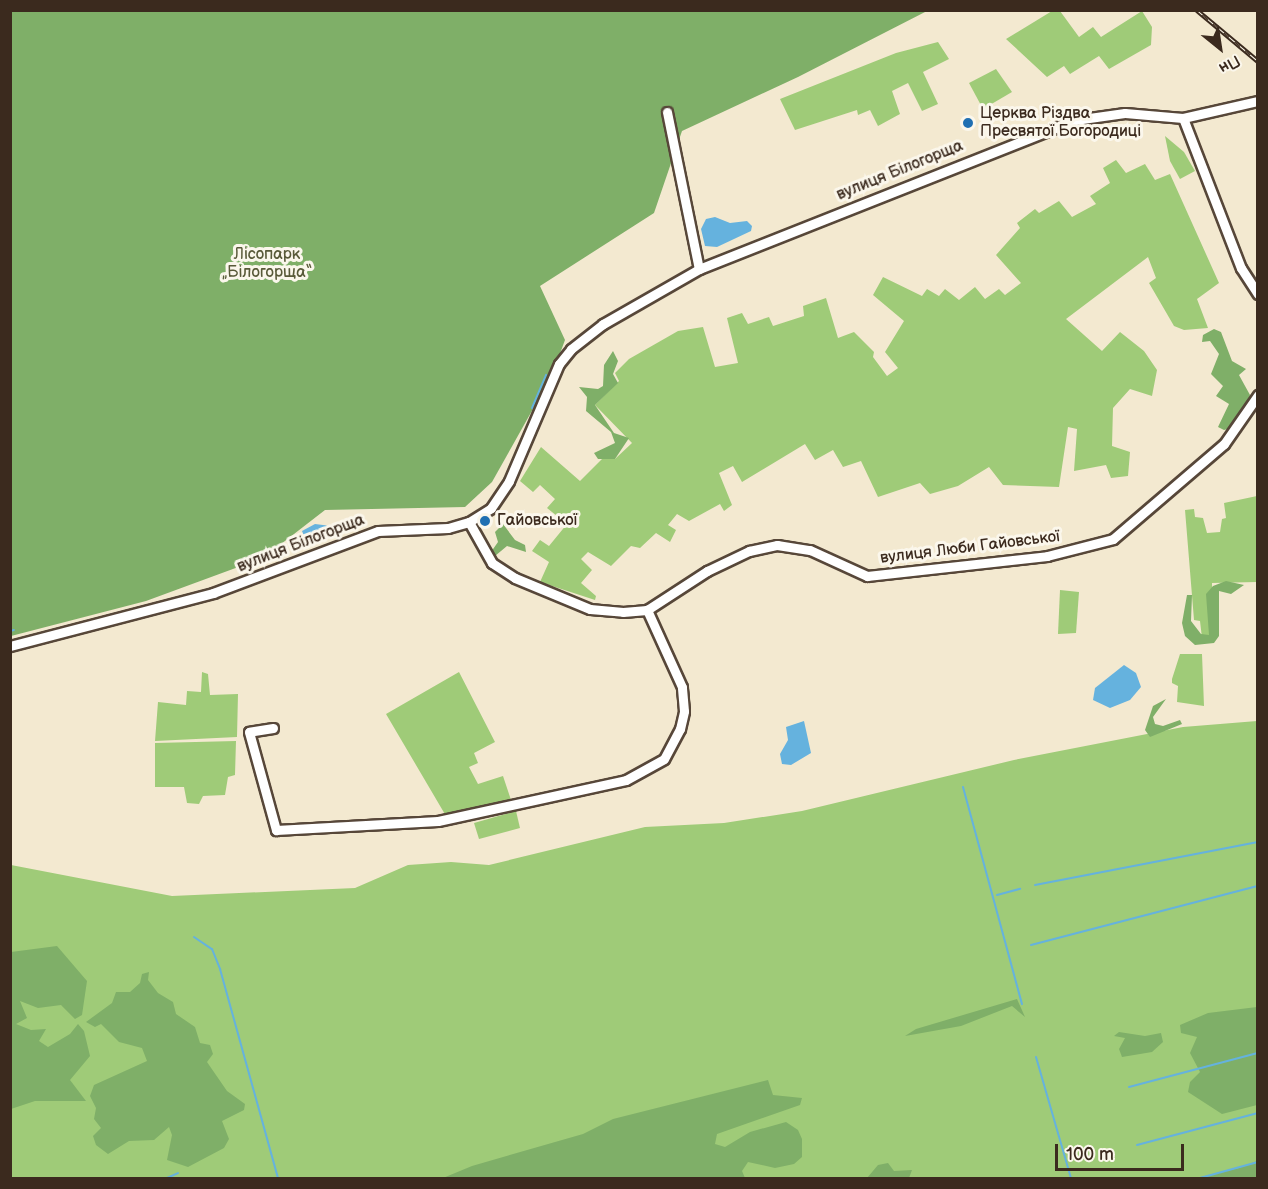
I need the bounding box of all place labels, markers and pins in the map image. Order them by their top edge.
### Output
place label: Церква Різдва Пресвятої Богородиці [980,104,1141,142]
marker: Церква Різдва Пресвятої Богородиці [961,116,975,130]
place label: Гайовської [497,511,577,531]
marker: Гайовської [478,514,492,528]

